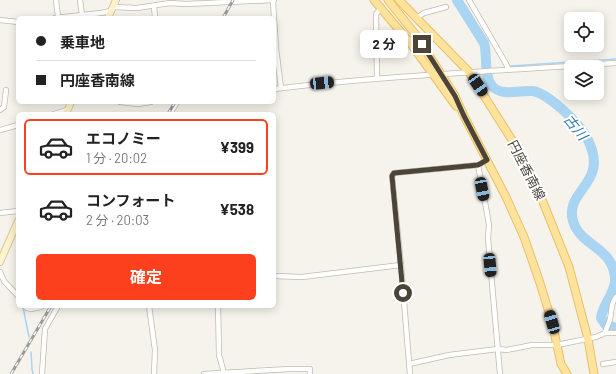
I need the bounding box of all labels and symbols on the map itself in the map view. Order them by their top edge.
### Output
callout: 2 分 [360,30,408,58]
route end [413,35,431,53]
car [466,72,490,98]
car [309,76,335,90]
water label: 古川 [561,111,593,145]
street label: 円座香南線 [505,137,549,203]
car [474,176,490,202]
car [483,253,497,277]
route start [394,284,412,302]
car [543,309,561,335]

